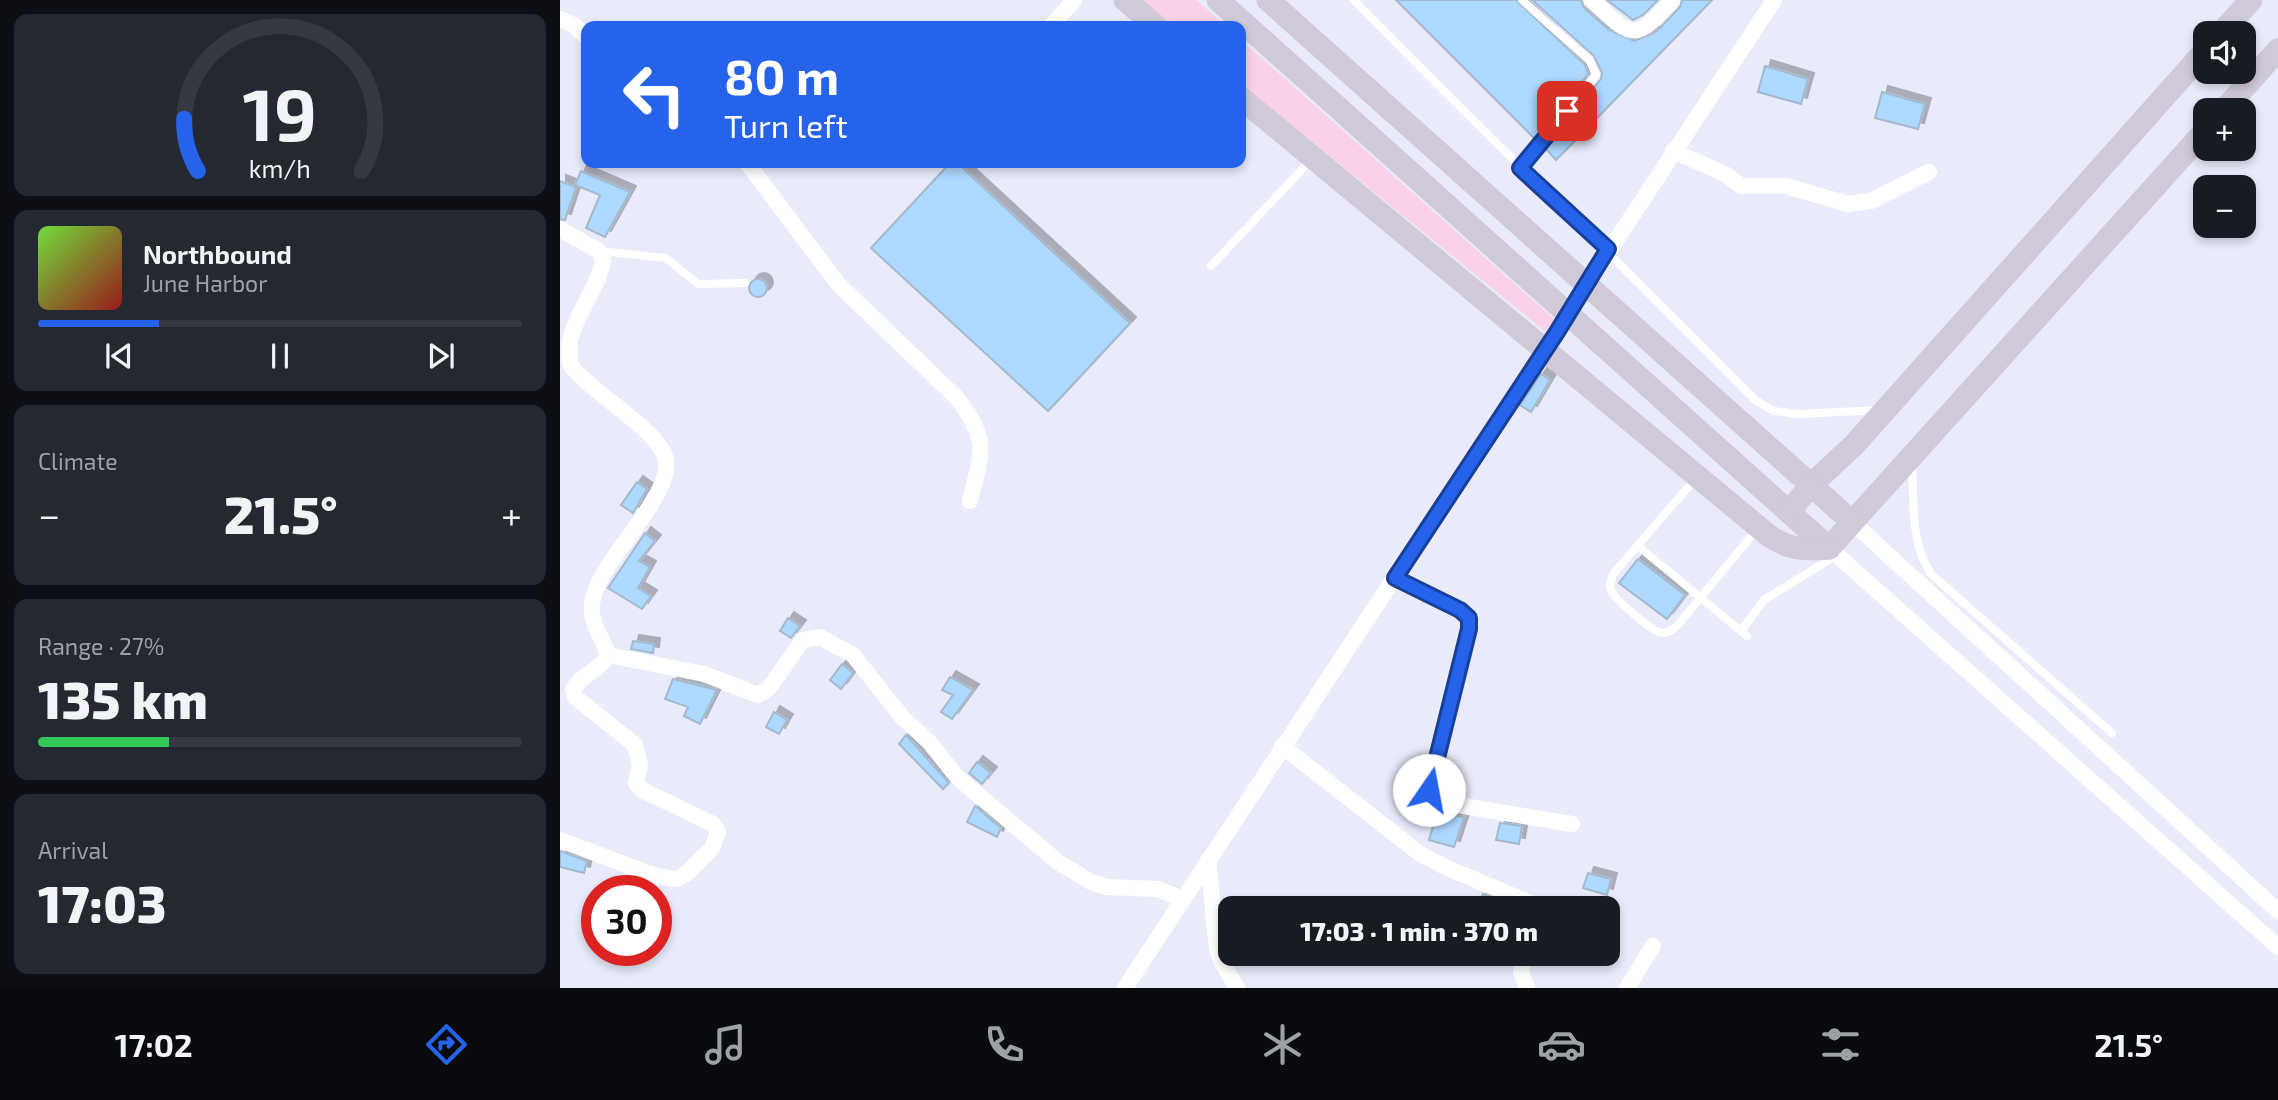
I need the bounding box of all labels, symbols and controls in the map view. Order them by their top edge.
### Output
map controls [2193,21,2256,238]
button: sound [2193,21,2256,84]
text: 80 m [724,46,839,105]
icon: left [609,49,700,140]
text: 19 [243,68,317,156]
pin [1537,81,1597,141]
icon: arrive [1548,92,1586,130]
button: + [2193,98,2256,161]
text: Turn left [724,106,848,144]
text: km/h [249,153,311,183]
button: − [2193,175,2256,238]
text: Northbound [143,238,292,269]
text: June Harbor [143,269,267,297]
icon: previous [100,337,138,375]
icon: pause [261,337,299,375]
icon: next [422,337,460,375]
text: Climate [38,447,118,475]
text: 21.5° [224,482,338,544]
text: − [38,491,60,537]
text: + [501,491,522,537]
text: Range · 27% [38,632,164,660]
text: 135 km [38,667,208,729]
position arrow [1392,753,1466,827]
text: Arrival [38,836,108,864]
text: 17:03 [38,871,167,933]
speed limit sign: 30 [581,875,672,966]
text: 17:03 · 1 min · 370 m [1300,915,1538,946]
icon: directions [422,1020,471,1069]
icon: music [701,1020,750,1069]
icon: phone [980,1020,1029,1069]
icon: climate [1258,1020,1307,1069]
icon: car [1537,1020,1586,1069]
icon: filters [1816,1020,1865,1069]
text: 17:02 [115,1025,193,1063]
text: 21.5° [2094,1025,2163,1063]

